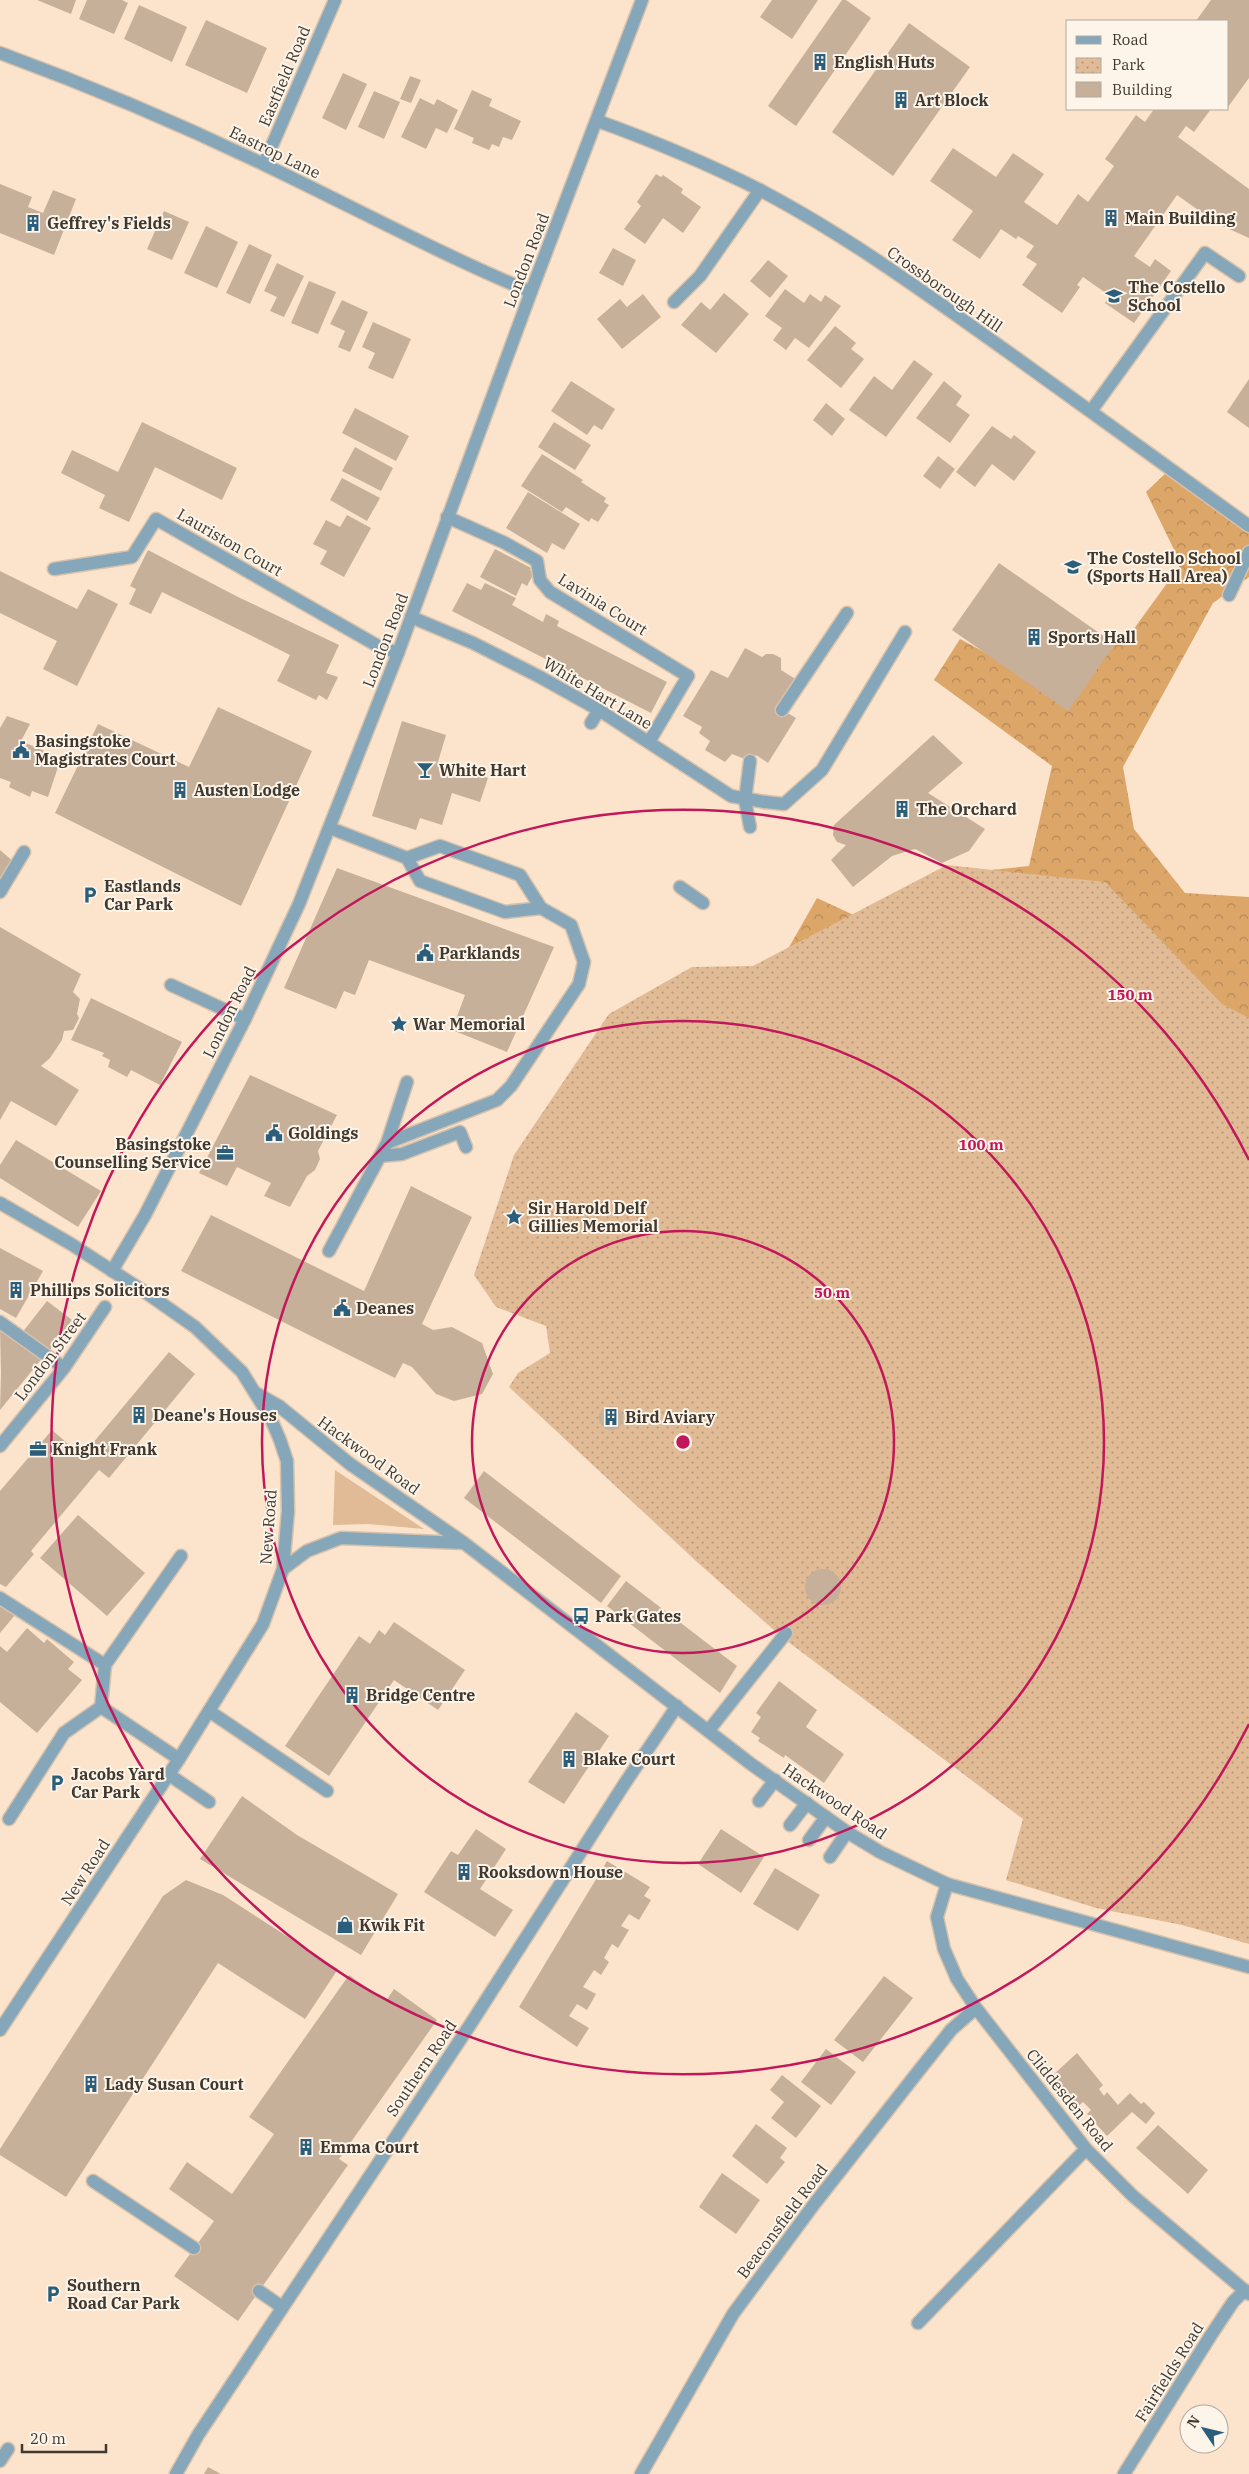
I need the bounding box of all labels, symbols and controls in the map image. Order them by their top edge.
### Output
legend [1066,20,1229,110]
street label: Eastfield Road [254,22,314,129]
text: Road [1112,30,1148,49]
building icon: English Huts [810,52,830,72]
place label: English Huts [834,52,935,72]
text: Park [1112,55,1145,74]
text: Building [1112,80,1172,99]
building icon: Art Block [891,90,911,110]
place label: Art Block [915,90,989,110]
street label: Eastrop Lane [226,121,324,183]
building icon: Main Building [1101,208,1121,228]
place label: Main Building [1125,208,1236,228]
street label: London Road [499,210,553,310]
building icon: Geffrey's Fields [23,213,43,233]
place label: Geffrey's Fields [47,213,171,233]
street label: Crossborough Hill [883,242,1007,336]
place label: The Costello School [1128,277,1225,315]
school or university icon: The Costello School [1104,286,1124,306]
street label: Lauriston Court [174,504,287,580]
place label: The Costello School (Sports Hall Area) [1087,548,1241,586]
school or university icon: The Costello School (Sports Hall Area) [1063,557,1083,577]
street label: Lavinia Court [555,569,652,640]
street label: London Road [358,590,412,690]
building icon: Sports Hall [1024,627,1044,647]
place label: Sports Hall [1048,627,1136,647]
street label: White Hart Lane [540,653,656,733]
place label: Basingstoke Magistrates Court [35,731,175,769]
public building icon: Basingstoke Magistrates Court [11,740,31,760]
bar icon: White Hart [415,760,435,780]
place label: White Hart [439,760,526,780]
building icon: Austen Lodge [170,780,190,800]
place label: Austen Lodge [194,780,300,800]
building icon: The Orchard [892,799,912,819]
place label: The Orchard [916,799,1017,819]
place label: Eastlands Car Park [104,876,181,914]
parking icon: Eastlands Car Park [80,885,100,905]
public building icon: Parklands [415,943,435,963]
place label: Parklands [439,943,520,963]
street label: London Road [198,963,260,1061]
text: 150 m [1107,985,1153,1004]
place icon: War Memorial [389,1014,409,1034]
place label: War Memorial [413,1014,525,1034]
public building icon: Goldings [264,1123,284,1143]
place label: Goldings [288,1123,358,1143]
place label: Basingstoke Counselling Service [54,1134,211,1172]
text: 100 m [958,1135,1004,1154]
office icon: Basingstoke Counselling Service [215,1143,235,1163]
place label: Sir Harold Delf Gillies Memorial [528,1198,658,1236]
place icon: Sir Harold Delf Gillies Memorial [504,1207,524,1227]
building icon: Phillips Solicitors [6,1280,26,1300]
place label: Phillips Solicitors [30,1280,170,1300]
text: 50 m [814,1283,850,1302]
public building icon: Deanes [332,1298,352,1318]
place label: Deanes [356,1298,414,1318]
street label: London Street [10,1307,90,1405]
building icon: Deane's Houses [129,1405,149,1425]
place label: Deane's Houses [153,1405,277,1425]
building icon: Bird Aviary [601,1407,621,1427]
place label: Bird Aviary [625,1407,716,1427]
street label: Hackwood Road [314,1411,424,1499]
centre of rings [674,1433,692,1451]
office icon: Knight Frank [28,1439,48,1459]
place label: Knight Frank [52,1439,157,1459]
street label: New Road [255,1488,281,1565]
bus stop icon: Park Gates [571,1606,591,1626]
place label: Park Gates [595,1606,681,1626]
building icon: Bridge Centre [342,1685,362,1705]
place label: Bridge Centre [366,1685,475,1705]
building icon: Blake Court [559,1749,579,1769]
place label: Blake Court [583,1749,675,1769]
street label: Hackwood Road [779,1759,891,1843]
place label: Jacobs Yard Car Park [71,1764,165,1802]
parking icon: Jacobs Yard Car Park [47,1773,67,1793]
street label: New Road [56,1835,114,1909]
building icon: Rooksdown House [454,1862,474,1882]
place label: Rooksdown House [478,1862,623,1882]
shop icon: Kwik Fit [335,1915,355,1935]
place label: Kwik Fit [359,1915,425,1935]
street label: Southern Road [381,2016,461,2120]
street label: Cliddesden Road [1022,2045,1118,2156]
building icon: Lady Susan Court [81,2074,101,2094]
place label: Lady Susan Court [105,2074,243,2094]
building icon: Emma Court [296,2137,316,2157]
place label: Emma Court [320,2137,419,2157]
street label: Beaconsfield Road [732,2160,832,2282]
place label: Southern Road Car Park [67,2275,180,2313]
parking icon: Southern Road Car Park [43,2284,63,2304]
street label: Fairfields Road [1130,2318,1208,2425]
north arrow [1179,2404,1229,2454]
text: N [1183,2412,1204,2431]
scale bar [22,2422,106,2454]
text: 20 m [30,2429,66,2448]

